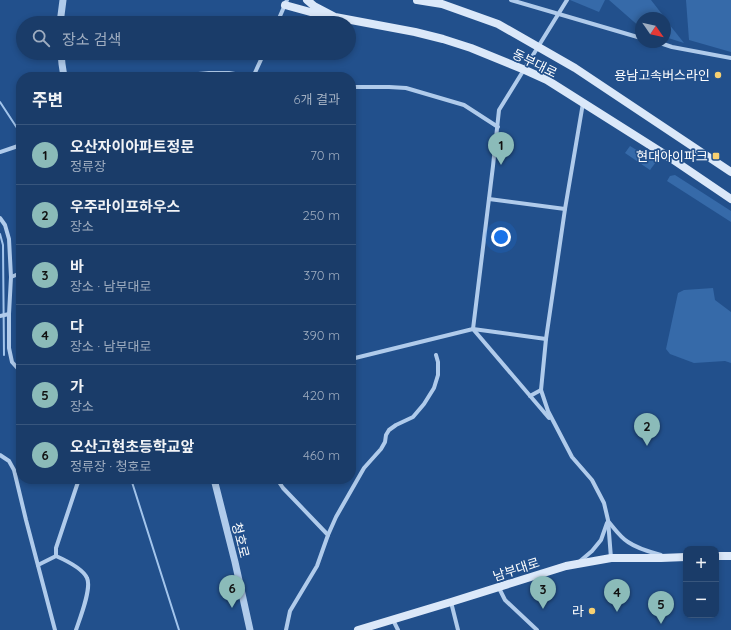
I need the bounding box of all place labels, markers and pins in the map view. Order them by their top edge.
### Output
place label: 용남고속버스라인 [614,67,710,83]
marker: 용남고속버스라인 [713,70,723,80]
pin: 1 [488,132,514,165]
place label: 현대아이파크 [636,148,708,164]
marker: 현대아이파크 [711,151,721,161]
pin: 2 [634,413,660,446]
pin: 6 [219,575,245,608]
pin: 3 [530,576,556,609]
pin: 4 [604,579,630,612]
pin: 5 [648,591,674,624]
place label: 라 [572,603,584,619]
marker: 라 [587,606,597,616]

